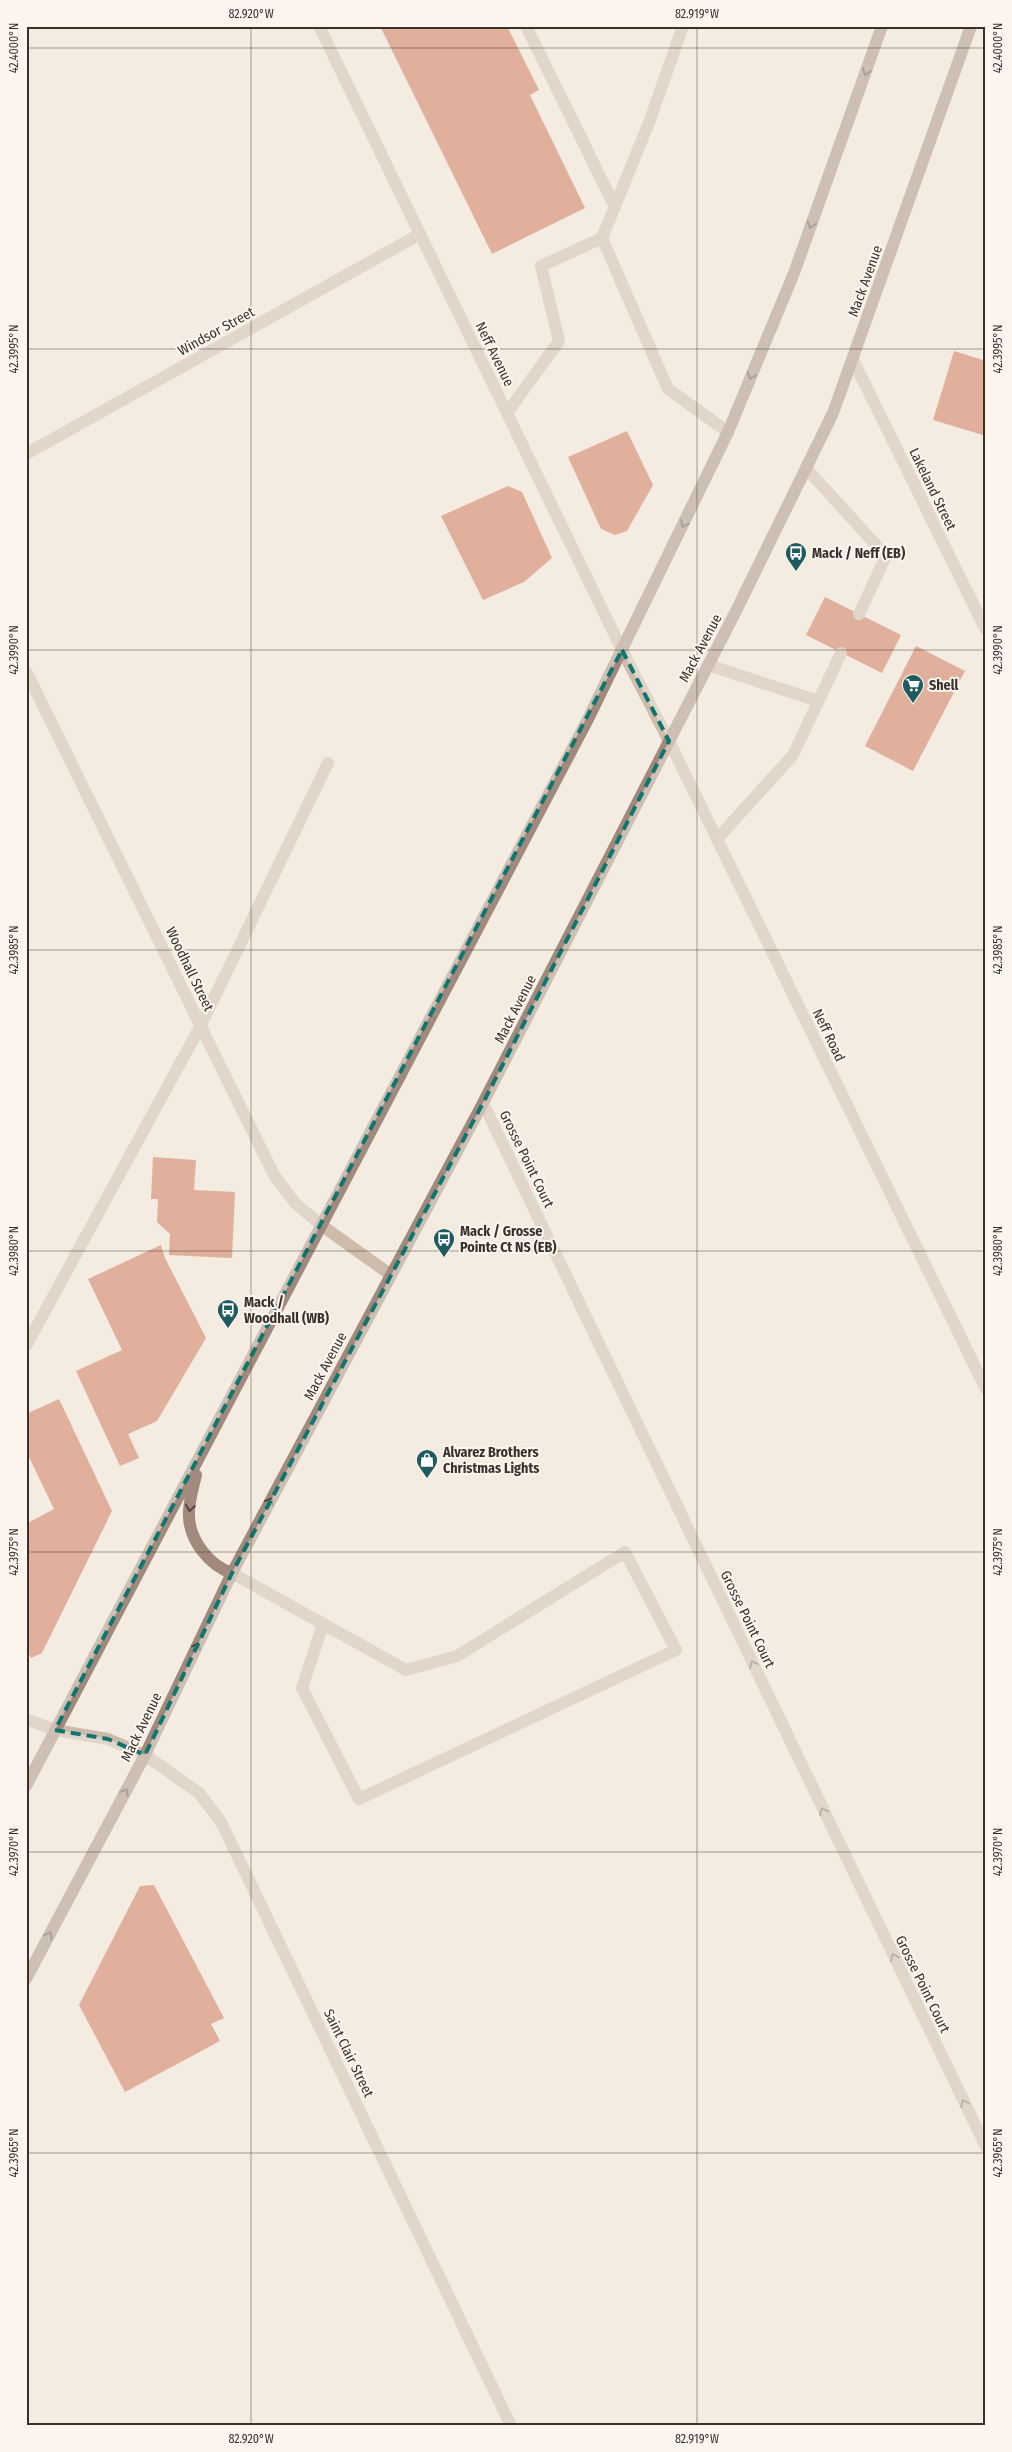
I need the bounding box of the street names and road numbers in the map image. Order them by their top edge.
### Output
street label: Mack Avenue [845,243,886,319]
street label: Windsor Street [175,303,258,359]
street label: Neff Avenue [472,319,517,389]
street label: Lakeland Street [905,445,960,533]
street label: Mack Avenue [675,611,726,685]
street label: Woodhall Street [162,924,217,1015]
street label: Mack Avenue [491,972,540,1046]
street label: Neff Road [809,1006,849,1064]
street label: Grosse Point Court [496,1108,558,1211]
street label: Mack Avenue [300,1329,351,1403]
street label: Grosse Point Court [717,1568,779,1671]
street label: Mack Avenue [117,1690,165,1765]
street label: Grosse Point Court [892,1933,954,2036]
street label: Saint Clair Street [320,2006,377,2101]

